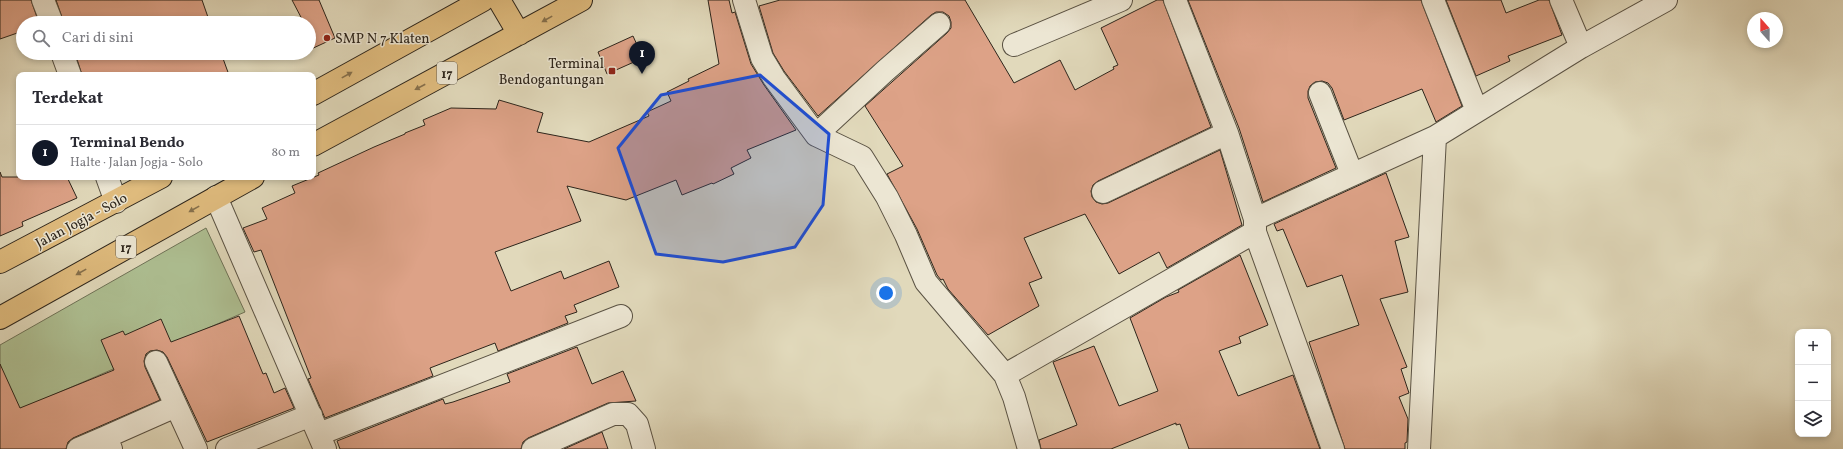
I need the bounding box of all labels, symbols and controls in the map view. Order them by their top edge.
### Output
north arrow [1747,12,1783,48]
one-way arrow [541,15,553,22]
search box [16,16,316,60]
icon: search [30,27,52,49]
text: Cari di sini [62,28,133,49]
place label: SMP N 7 Klaten [335,30,430,49]
marker: SMP N 7 Klaten [322,33,332,43]
pin: 1 [629,41,655,74]
place label: Terminal Bendogantungan [499,55,604,90]
road number: 17 [437,62,457,84]
marker: Terminal Bendogantungan [607,66,617,76]
one-way arrow [341,72,353,78]
one-way arrow [415,84,426,91]
text: Terdekat [32,87,103,110]
text: Terminal Bendo [70,133,184,154]
text: 1 [42,144,48,162]
text: 80 m [271,144,300,162]
text: Halte · Jalan Jogja - Solo [70,154,203,172]
street label: Jalan Jogja - Solo [32,189,131,254]
one-way arrow [188,206,200,212]
road number: 17 [116,236,136,258]
one-way arrow [75,269,87,276]
your location [876,283,896,303]
map controls [1795,329,1831,437]
button: + [1795,329,1831,365]
button: − [1795,365,1831,401]
button: layers [1795,401,1831,437]

